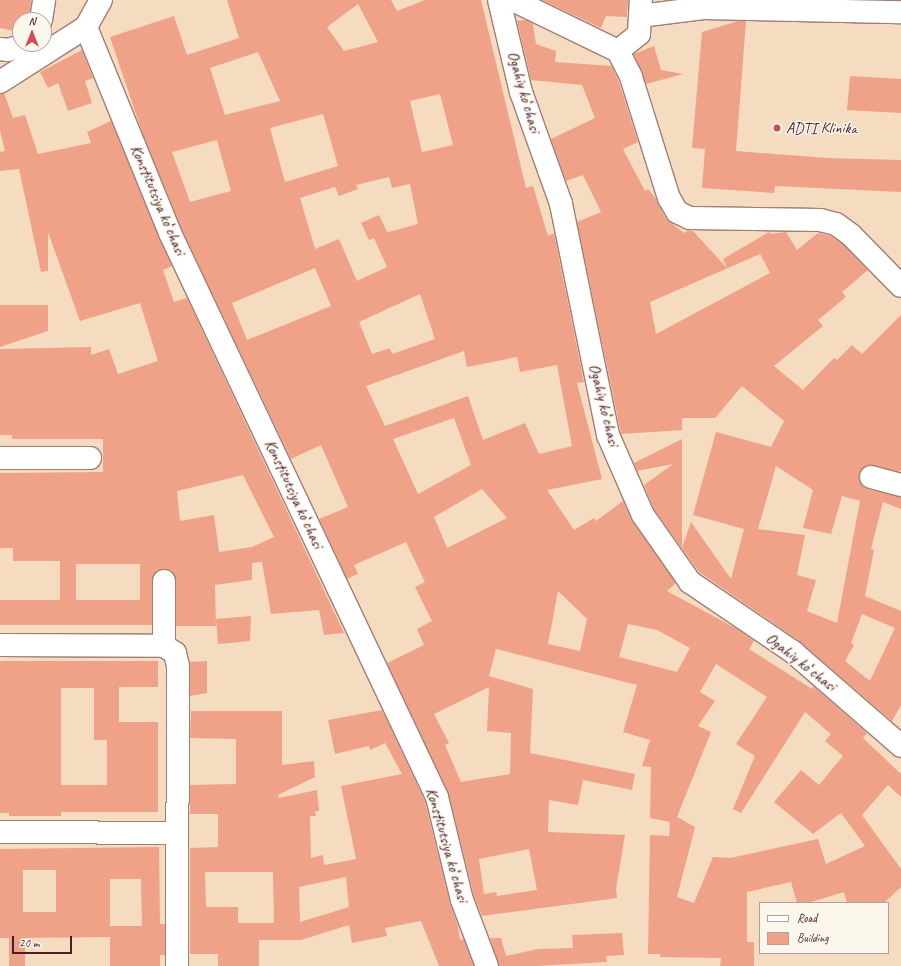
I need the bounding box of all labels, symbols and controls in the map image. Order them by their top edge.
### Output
north arrow [12,12,52,52]
text: N [29,14,35,28]
street label: Ogahiy koʻchasi [503,49,545,135]
place label: ADTI Klinika [786,118,857,138]
marker: ADTI Klinika [771,122,783,134]
street label: Konstitutsiya koʻchasi [126,142,190,258]
street label: Ogahiy koʻchasi [585,362,623,448]
street label: Konstitutsiya koʻchasi [260,436,328,552]
street label: Ogahiy koʻchasi [762,629,840,695]
street label: Konstitutsiya koʻchasi [422,786,472,904]
legend [759,902,889,954]
text: Road [797,910,817,926]
scale bar [14,928,74,954]
text: Building [797,930,829,946]
text: 20 m [19,935,39,951]

